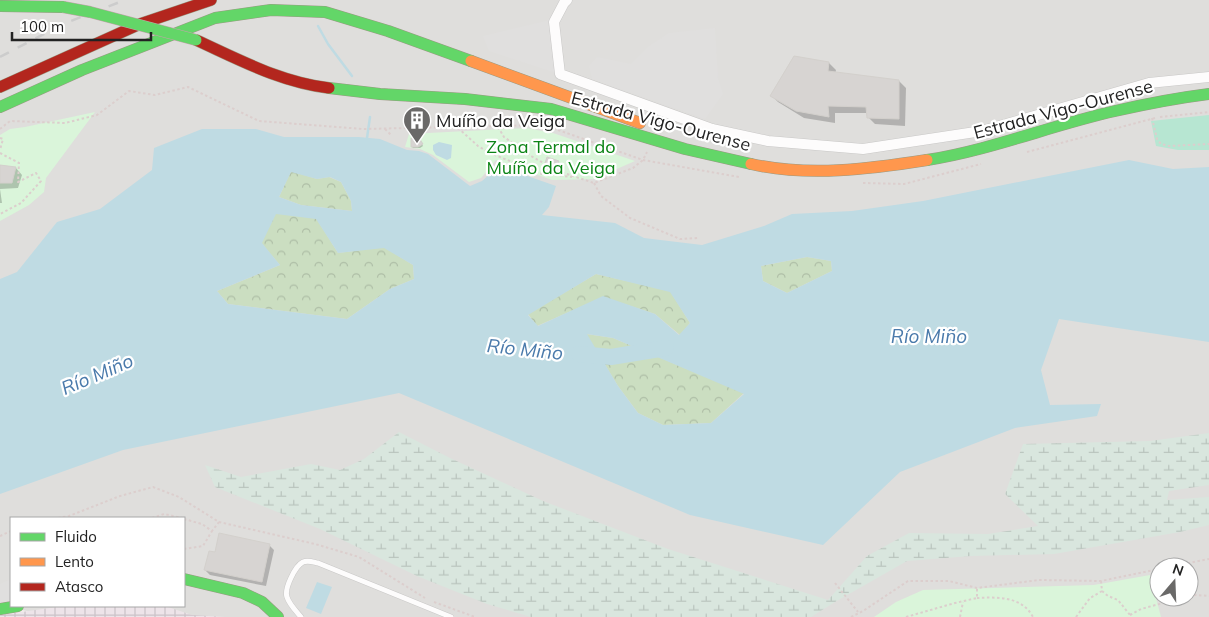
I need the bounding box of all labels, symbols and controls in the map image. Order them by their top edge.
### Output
scale bar [12,10,151,42]
text: 100 m [20,17,64,36]
street label: Estrada Vigo-Ourense [971,74,1155,144]
street label: Estrada Vigo-Ourense [569,86,753,156]
building icon: Muíño da Veiga [402,105,432,144]
place label: Muíño da Veiga [436,109,565,132]
park label: Zona Termal do Muíño da Veiga [486,135,616,179]
water label: Río Miño [891,324,967,348]
water label: Río Miño [486,333,564,365]
water label: Río Miño [57,348,137,400]
legend [10,517,185,607]
text: Fluido [55,527,97,546]
text: Lento [55,552,94,571]
north arrow [1149,557,1199,607]
text: N [1170,559,1186,580]
text: Atasco [55,577,103,596]

